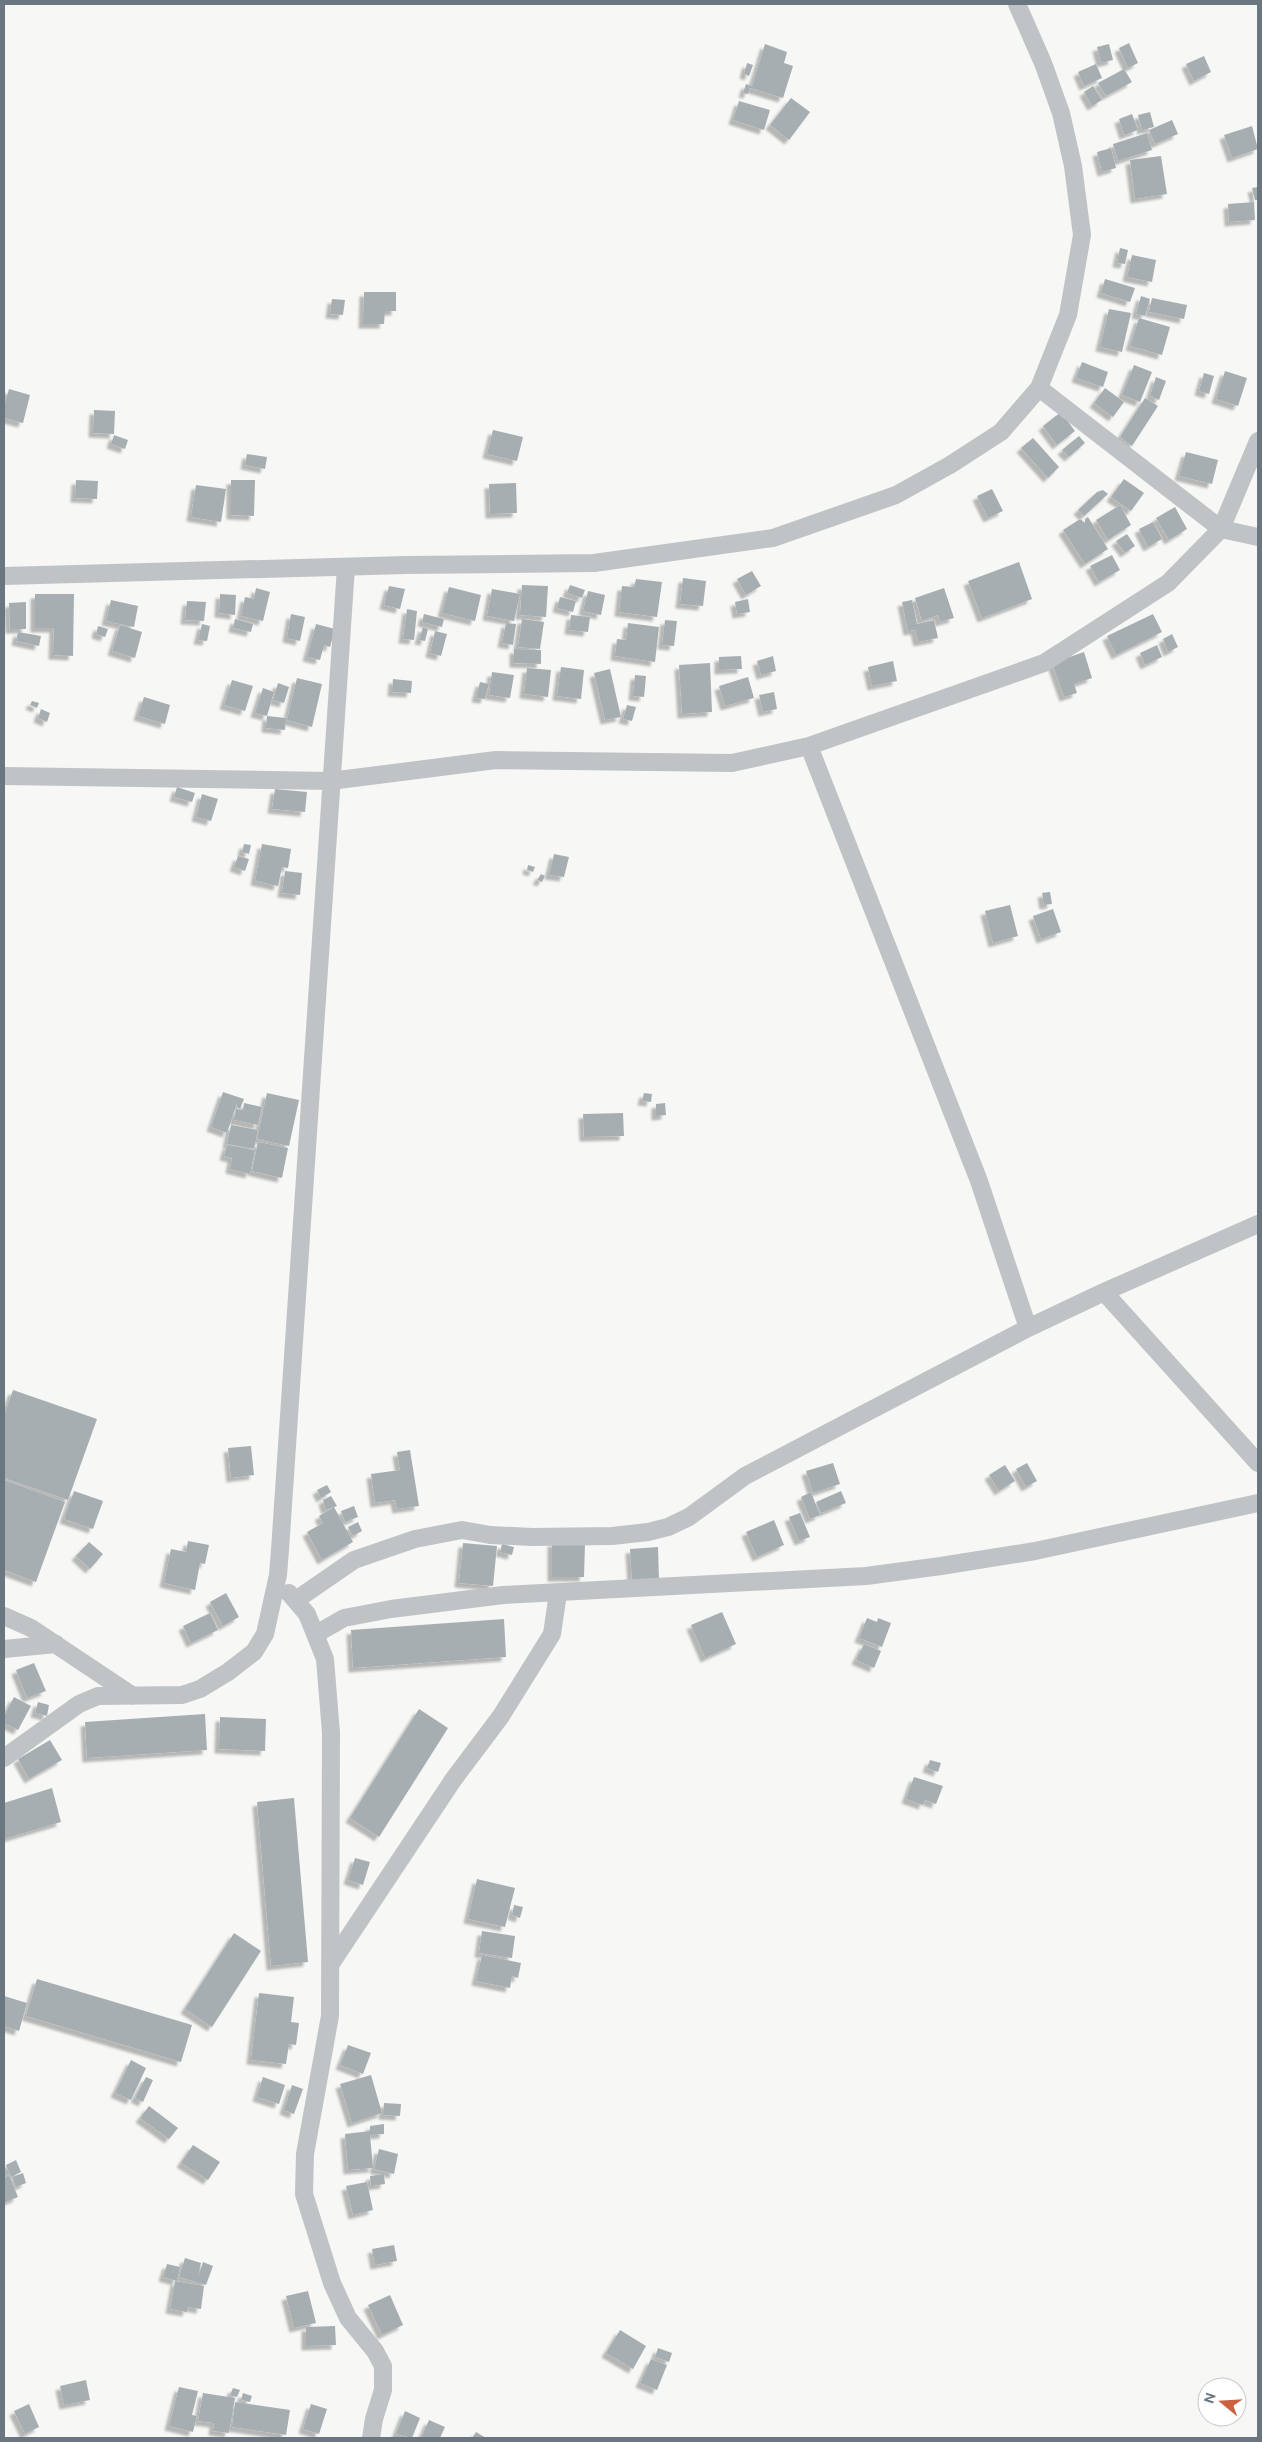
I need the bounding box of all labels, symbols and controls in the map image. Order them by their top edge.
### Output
north arrow [1197,2377,1247,2427]
text: N [1200,2391,1219,2405]

